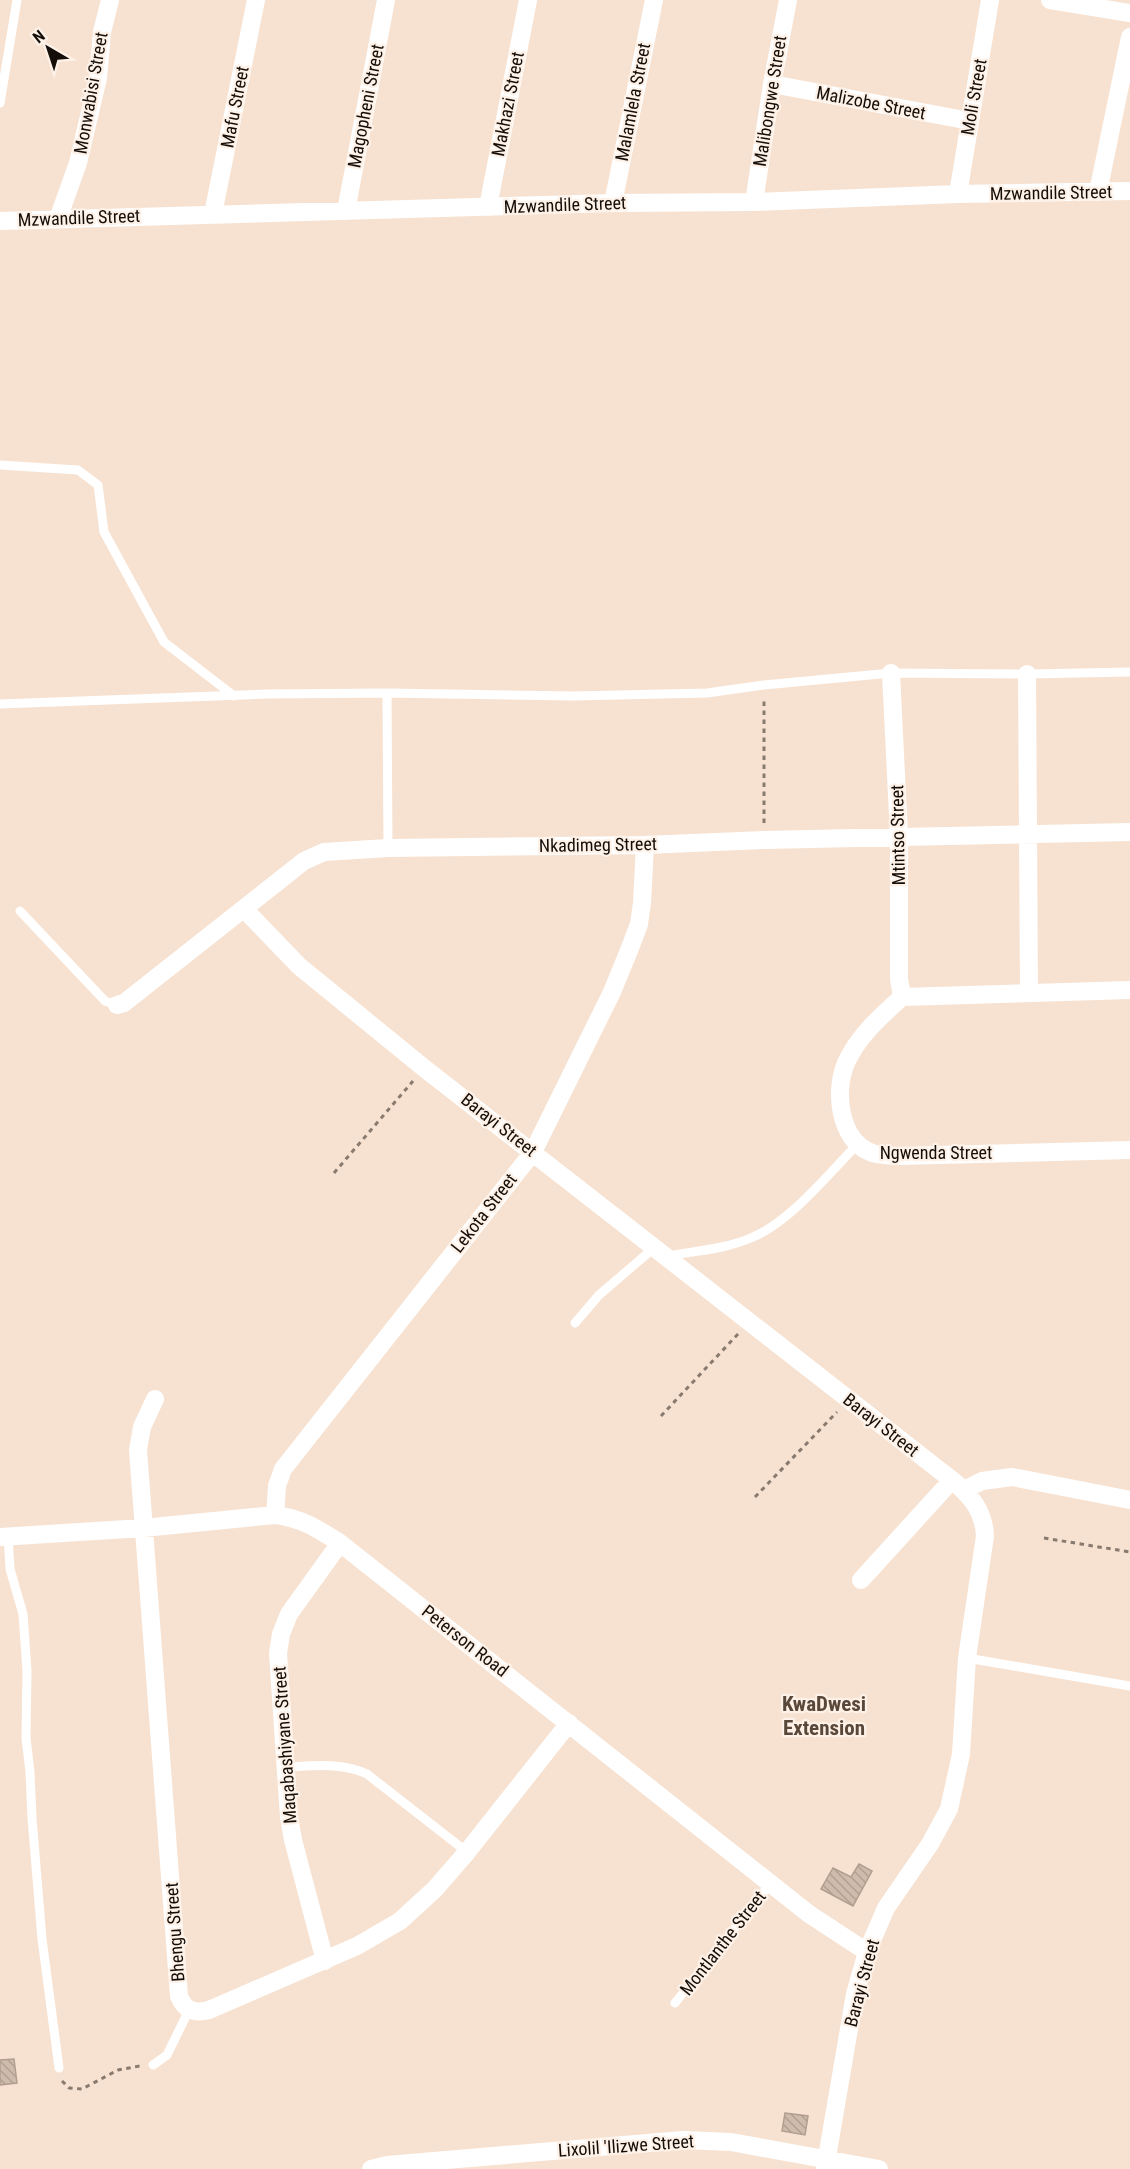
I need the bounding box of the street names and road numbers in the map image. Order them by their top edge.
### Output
street label: Monwabisi Street [69,30,112,155]
street label: Malibongwe Street [749,34,790,168]
street label: Malamlela Street [611,41,654,163]
street label: Magopheni Street [343,42,388,169]
street label: Makhazi Street [487,50,528,158]
street label: Moli Street [956,57,991,137]
street label: Mafu Street [216,64,253,150]
street label: Malizobe Street [815,82,928,123]
street label: Mzwandile Street [990,181,1112,204]
street label: Mzwandile Street [503,192,627,217]
street label: Mzwandile Street [17,205,141,230]
street label: Mtintso Street [886,785,909,886]
street label: Nkadimeg Street [539,833,657,856]
street label: Barayi Street [457,1089,541,1161]
street label: Ngwenda Street [880,1142,992,1163]
street label: Lekota Street [446,1169,521,1256]
street label: Barayi Street [839,1389,923,1461]
street label: Peterson Road [418,1600,513,1681]
street label: Maqabashiyane Street [269,1666,300,1824]
street label: Bhengu Street [161,1882,188,1982]
street label: Montlanthe Street [675,1886,770,1999]
street label: Barayi Street [840,1937,883,2029]
street label: Lixolil 'Ilizwe Street [557,2130,695,2161]

